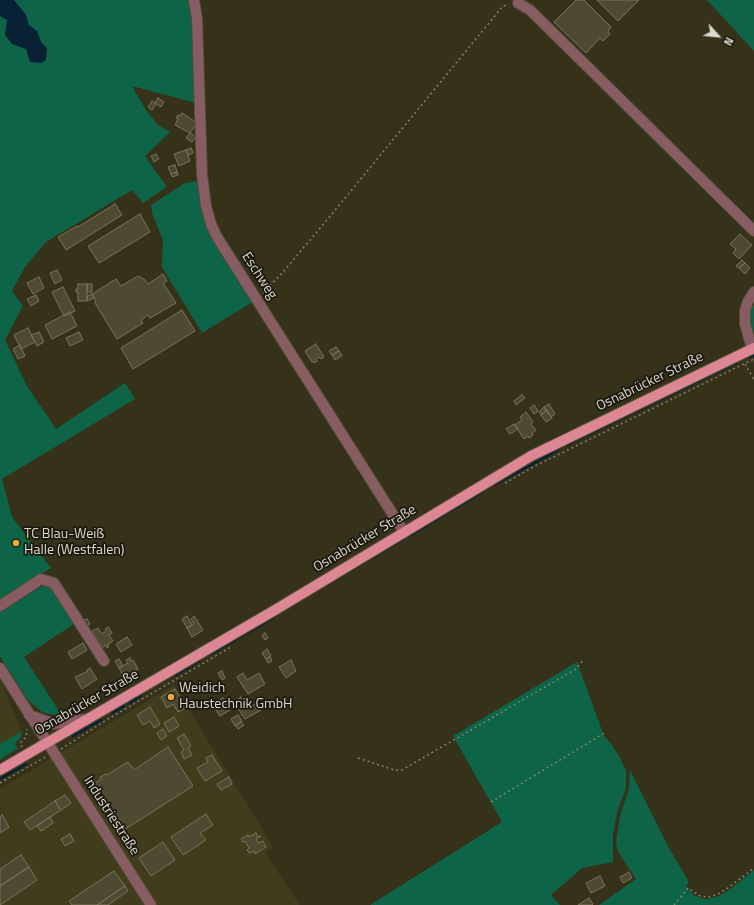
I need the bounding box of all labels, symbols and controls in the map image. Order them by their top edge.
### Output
north arrow [698,16,738,56]
text: N [720,34,738,48]
street label: Eschweg [238,249,280,303]
street label: Osnabrücker Straße [594,349,706,415]
street label: Osnabrücker Straße [311,502,419,576]
place label: TC Blau-Weiß Halle (Westfalen) [24,527,125,560]
marker: TC Blau-Weiß Halle (Westfalen) [11,538,21,548]
street label: Osnabrücker Straße [32,667,142,739]
place label: Weidich Haustechnik GmbH [179,681,292,714]
marker: Weidich Haustechnik GmbH [166,692,176,702]
street label: Industriestraße [79,773,143,859]

